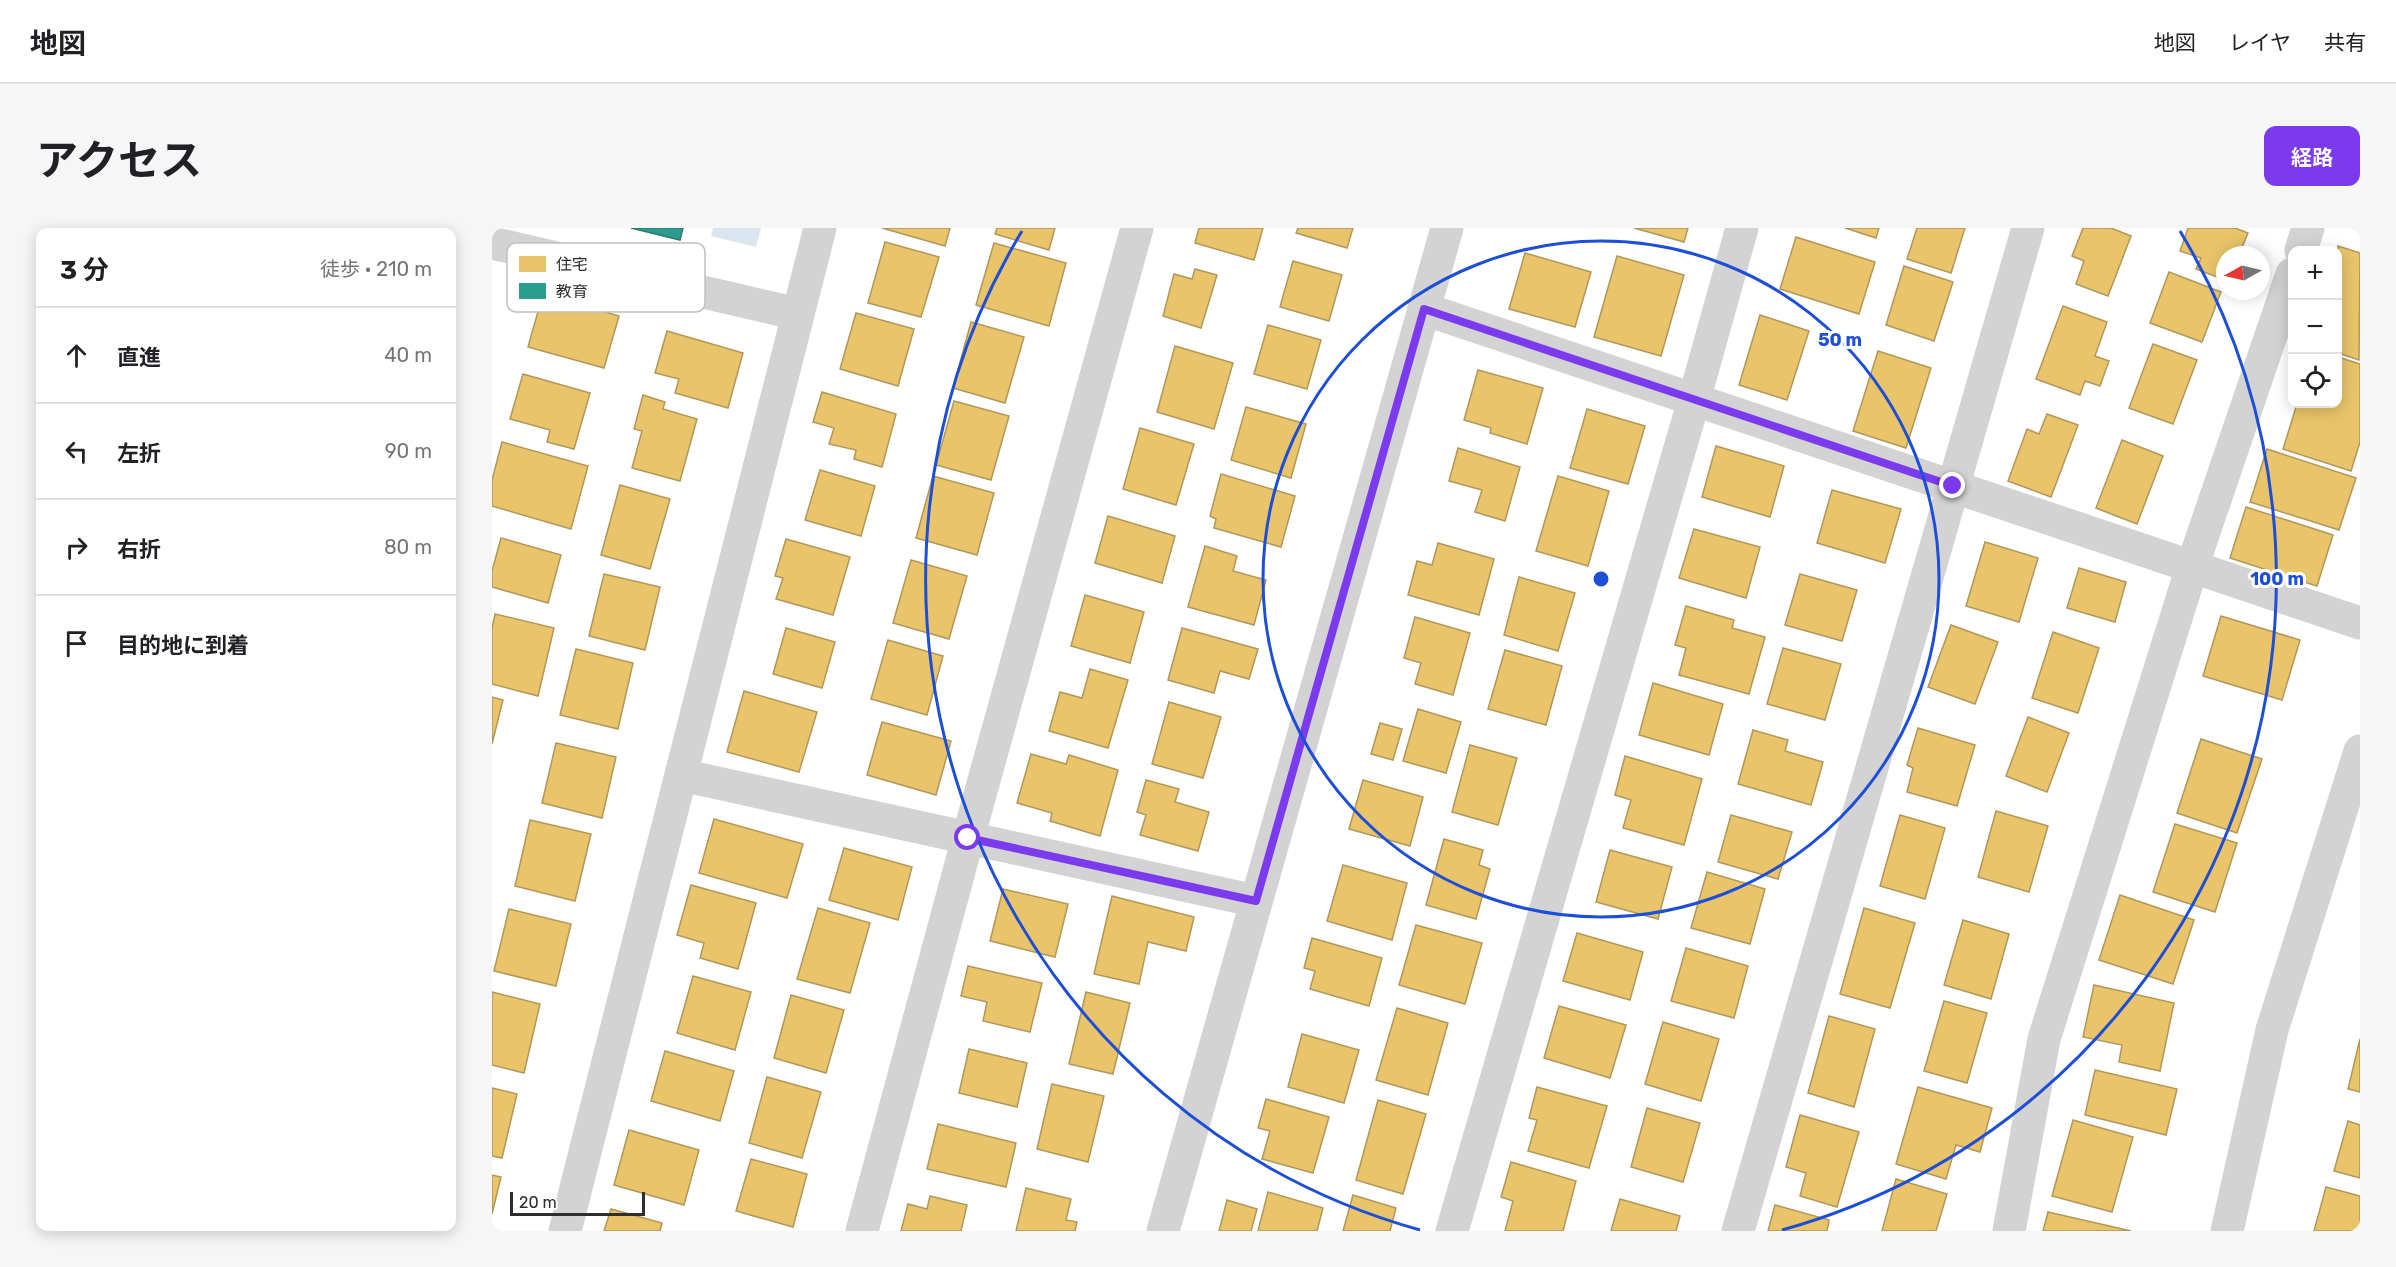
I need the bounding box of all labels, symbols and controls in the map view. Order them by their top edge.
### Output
text: 地図 [30,27,86,60]
text: 地図 [2154,30,2196,55]
text: レイヤ [2229,30,2291,55]
text: 共有 [2324,30,2366,55]
button: 経路 [2264,126,2360,186]
text: アクセス [36,136,202,186]
legend [507,243,705,312]
north arrow [2216,246,2270,300]
map controls [2288,246,2342,408]
button: + [2288,246,2342,300]
text: 3 分 [60,255,109,286]
text: 住宅 [556,255,588,274]
text: 徒歩 · 210 m [320,257,432,281]
text: 教育 [556,282,588,301]
button: − [2288,300,2342,354]
text: 50 m [1818,329,1862,351]
icon: ahead [60,339,93,372]
text: 40 m [384,343,432,367]
text: 直進 [117,344,161,371]
button: locate [2288,354,2342,408]
icon: left [60,435,93,468]
text: 90 m [385,439,432,463]
text: 左折 [117,440,161,467]
route end [1939,472,1965,498]
icon: right [60,531,93,564]
text: 80 m [384,535,432,559]
text: 右折 [117,536,161,563]
text: 100 m [2250,568,2304,590]
centre of rings [1591,569,1611,589]
icon: arrive [60,627,93,660]
text: 目的地に到着 [117,632,249,659]
route start [954,824,980,850]
scale bar [510,1189,645,1216]
text: 20 m [519,1193,557,1212]

